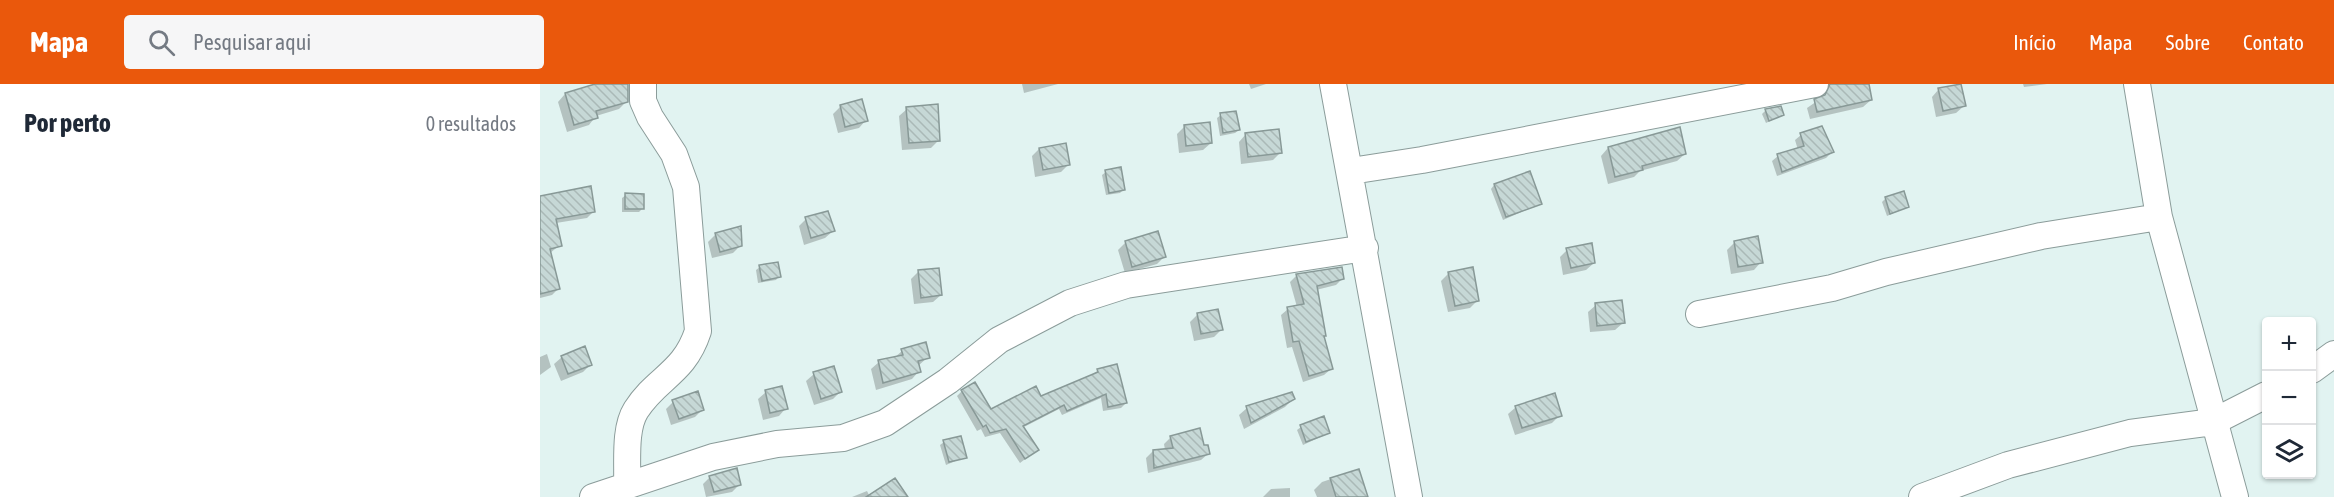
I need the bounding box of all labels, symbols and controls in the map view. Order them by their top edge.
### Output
search box [124,15,544,69]
text: Mapa [30,26,88,58]
icon: search [145,26,178,59]
text: Pesquisar aqui [193,29,311,55]
text: Início [2013,30,2056,54]
text: Mapa [2089,30,2133,54]
text: Sobre [2166,30,2210,54]
text: Contato [2243,30,2304,54]
text: Por perto [24,108,111,138]
text: 0 resultados [426,112,516,135]
map controls [2262,317,2316,479]
button: + [2262,317,2316,371]
button: − [2262,371,2316,425]
button: layers [2262,425,2316,479]

